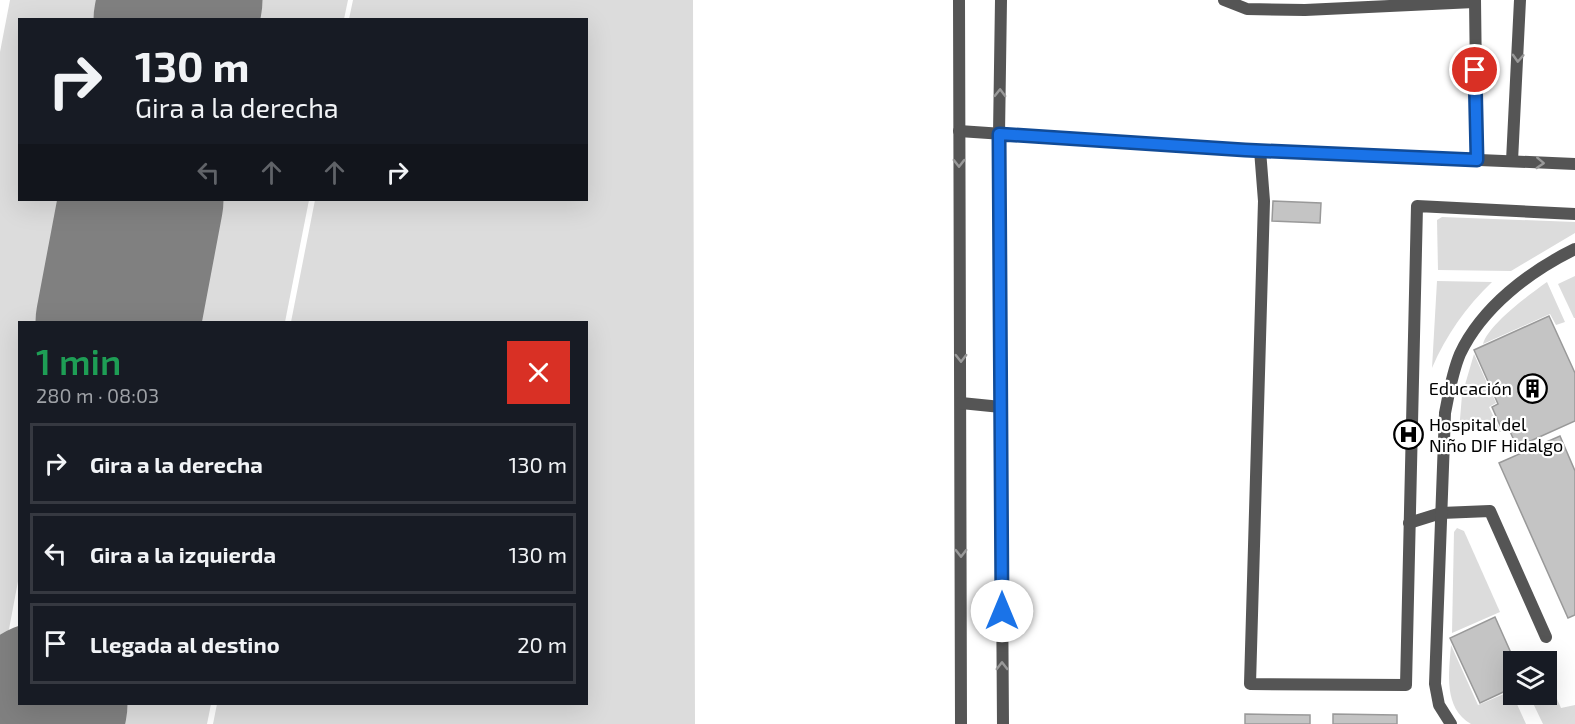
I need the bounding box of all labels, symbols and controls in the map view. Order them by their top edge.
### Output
text: 130 m [135,40,250,90]
icon: right [36,42,114,120]
pin [1449,44,1500,95]
icon: arrive [1458,53,1491,86]
one-way arrow [1511,54,1524,63]
one-way arrow [993,88,1006,97]
text: Gira a la derecha [135,91,339,123]
icon: left [192,156,225,189]
icon: ahead [255,156,288,189]
icon: ahead [318,156,351,189]
icon: right [381,156,414,189]
one-way arrow [1535,156,1544,169]
one-way arrow [953,159,965,168]
text: 1 min [36,339,121,382]
button: close [507,341,570,404]
one-way arrow [954,354,967,363]
building icon: Educación [1517,373,1549,405]
place label: Educación [1429,377,1512,399]
text: 280 m · 08:03 [36,383,159,407]
place label: Hospital del Niño DIF Hidalgo [1429,413,1563,456]
hospital icon: Hospital del Niño DIF Hidalgo [1392,419,1424,451]
icon: right [39,447,72,480]
text: Gira a la derecha [90,451,263,477]
text: 130 m [509,451,567,477]
icon: left [39,537,72,570]
text: Gira a la izquierda [90,541,276,567]
text: 130 m [509,541,567,567]
one-way arrow [955,549,967,558]
position arrow [970,579,1034,643]
icon: arrive [39,627,72,660]
text: Llegada al destino [90,631,280,657]
text: 20 m [517,631,567,657]
map controls [1503,651,1557,705]
button: layers [1503,651,1557,705]
one-way arrow [996,661,1008,670]

